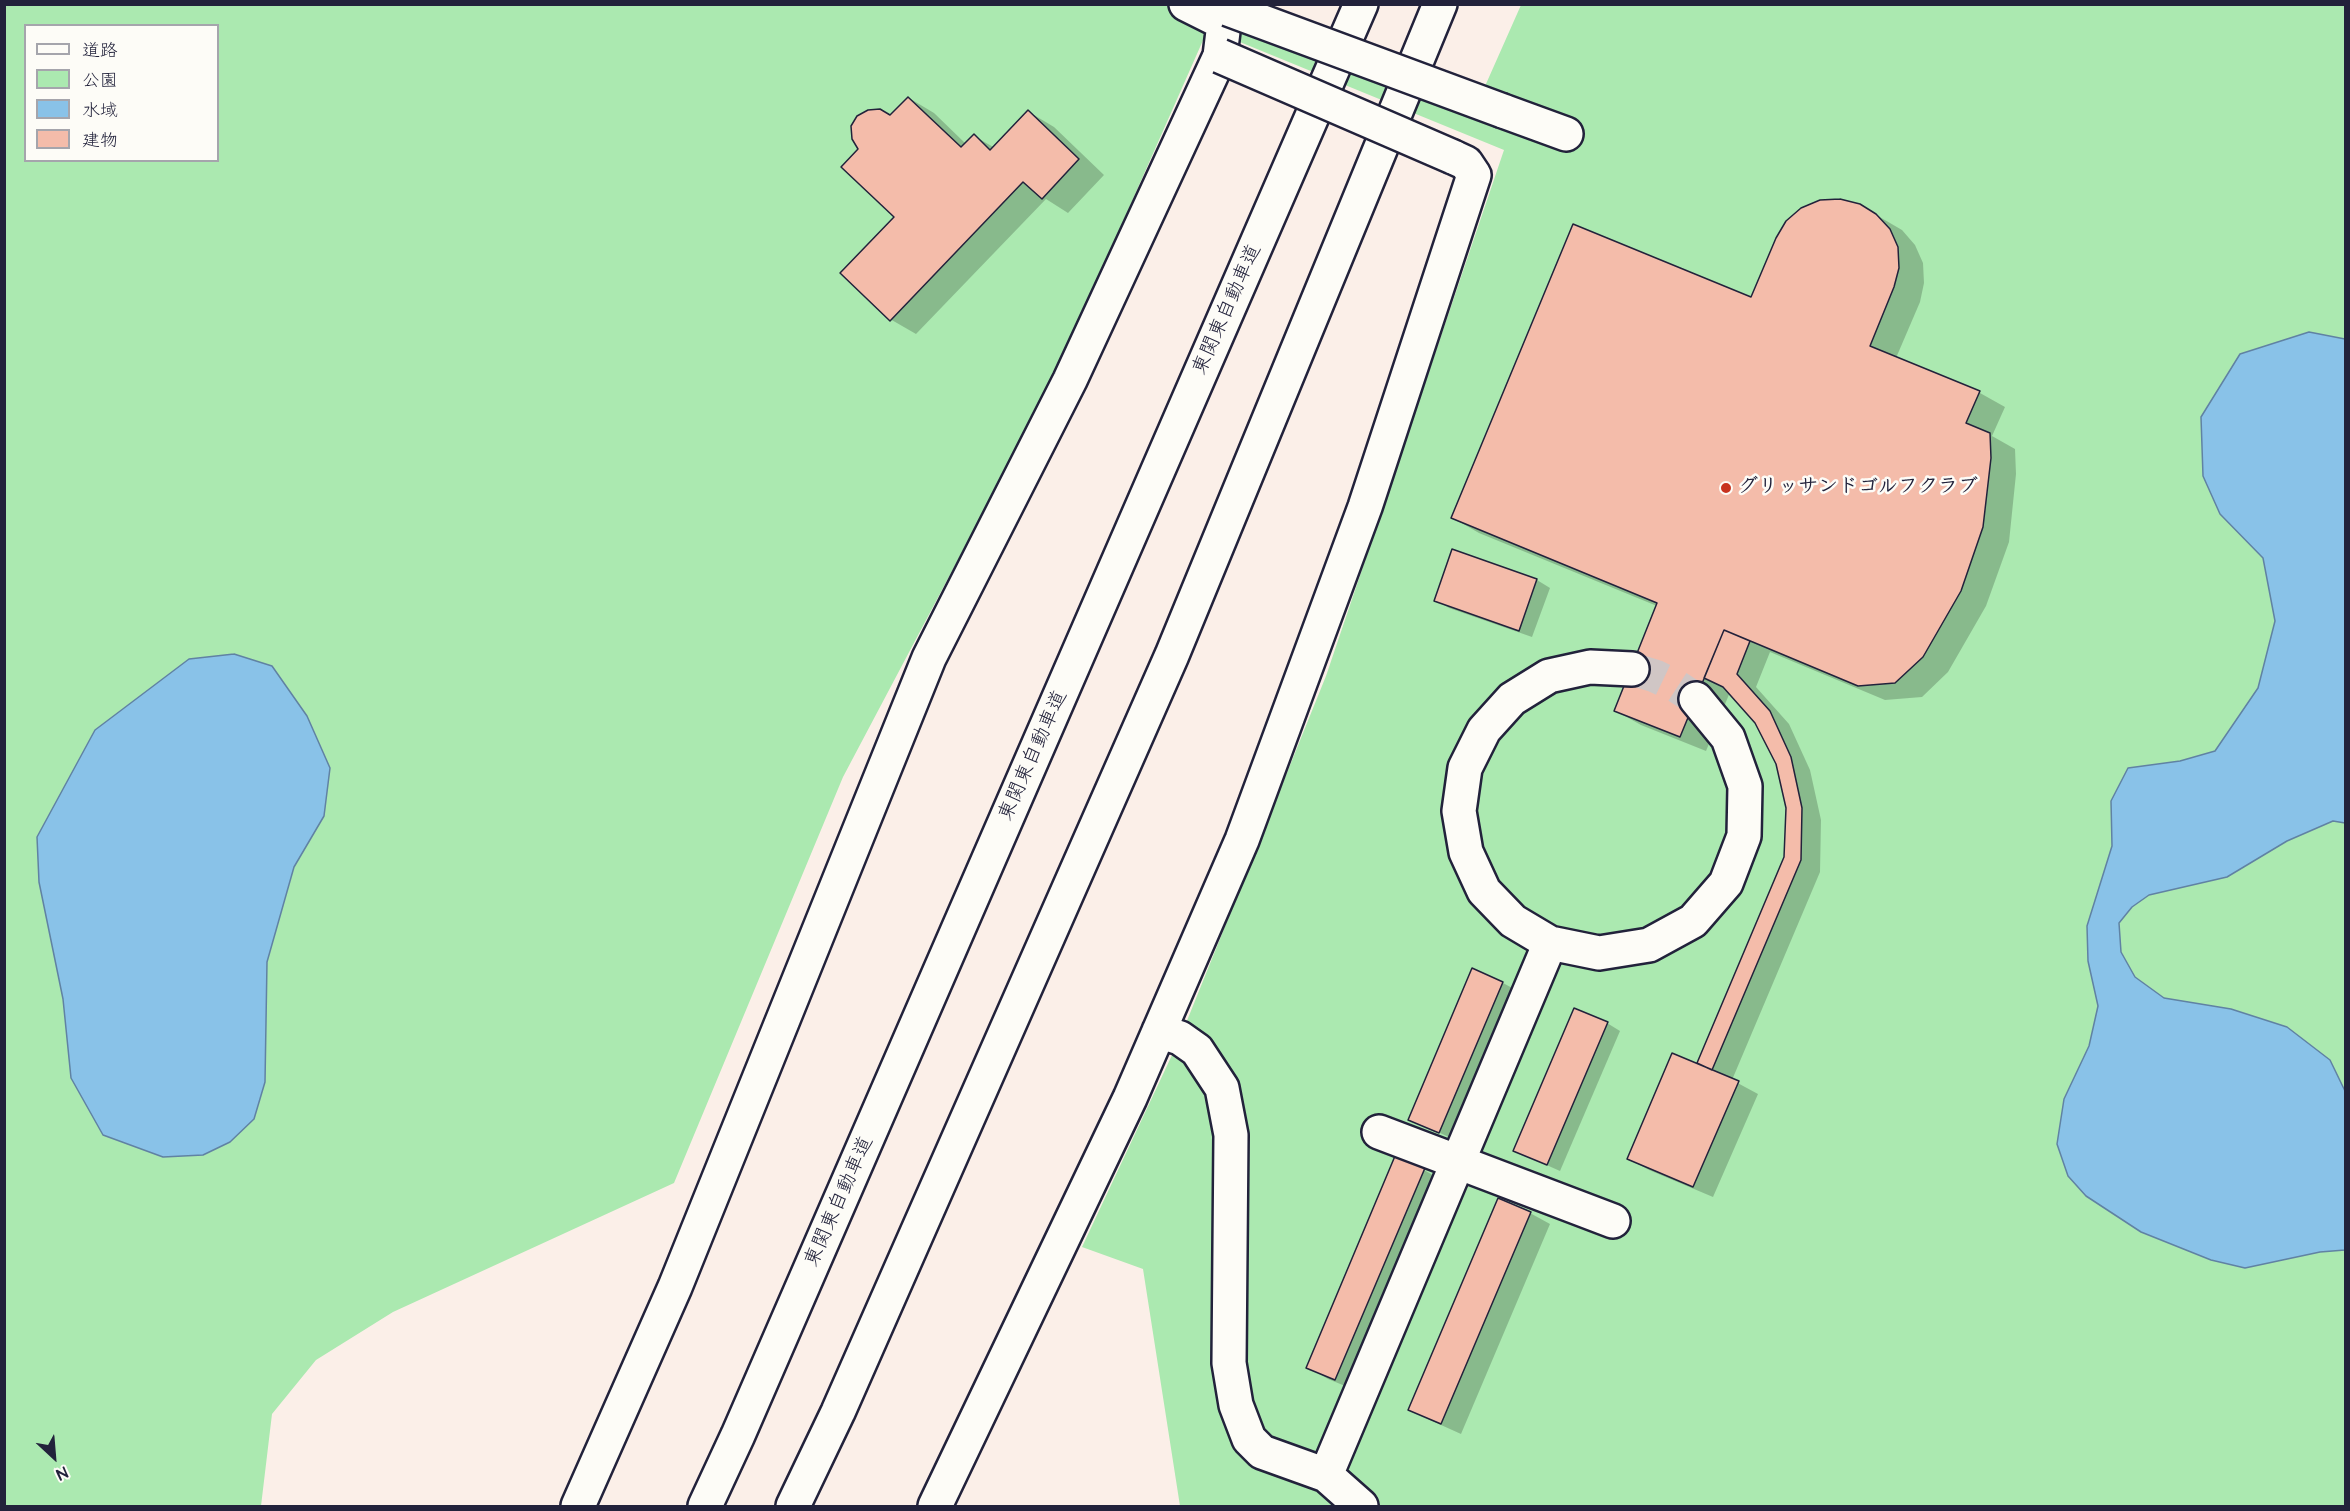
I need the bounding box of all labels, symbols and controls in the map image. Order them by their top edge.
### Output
legend [24,24,219,162]
text: 道路 [82,38,118,63]
text: 公園 [82,68,118,93]
text: 水域 [82,98,118,123]
text: 建物 [82,128,118,153]
street label: 東関東自動車道 [1189,241,1267,379]
place label: グリッサンドゴルフクラブ [1738,476,1978,500]
marker: グリッサンドゴルフクラブ [1719,481,1733,495]
street label: 東関東自動車道 [995,687,1073,825]
street label: 東関東自動車道 [801,1133,879,1271]
north arrow [24,1427,84,1487]
text: N [53,1461,71,1485]

